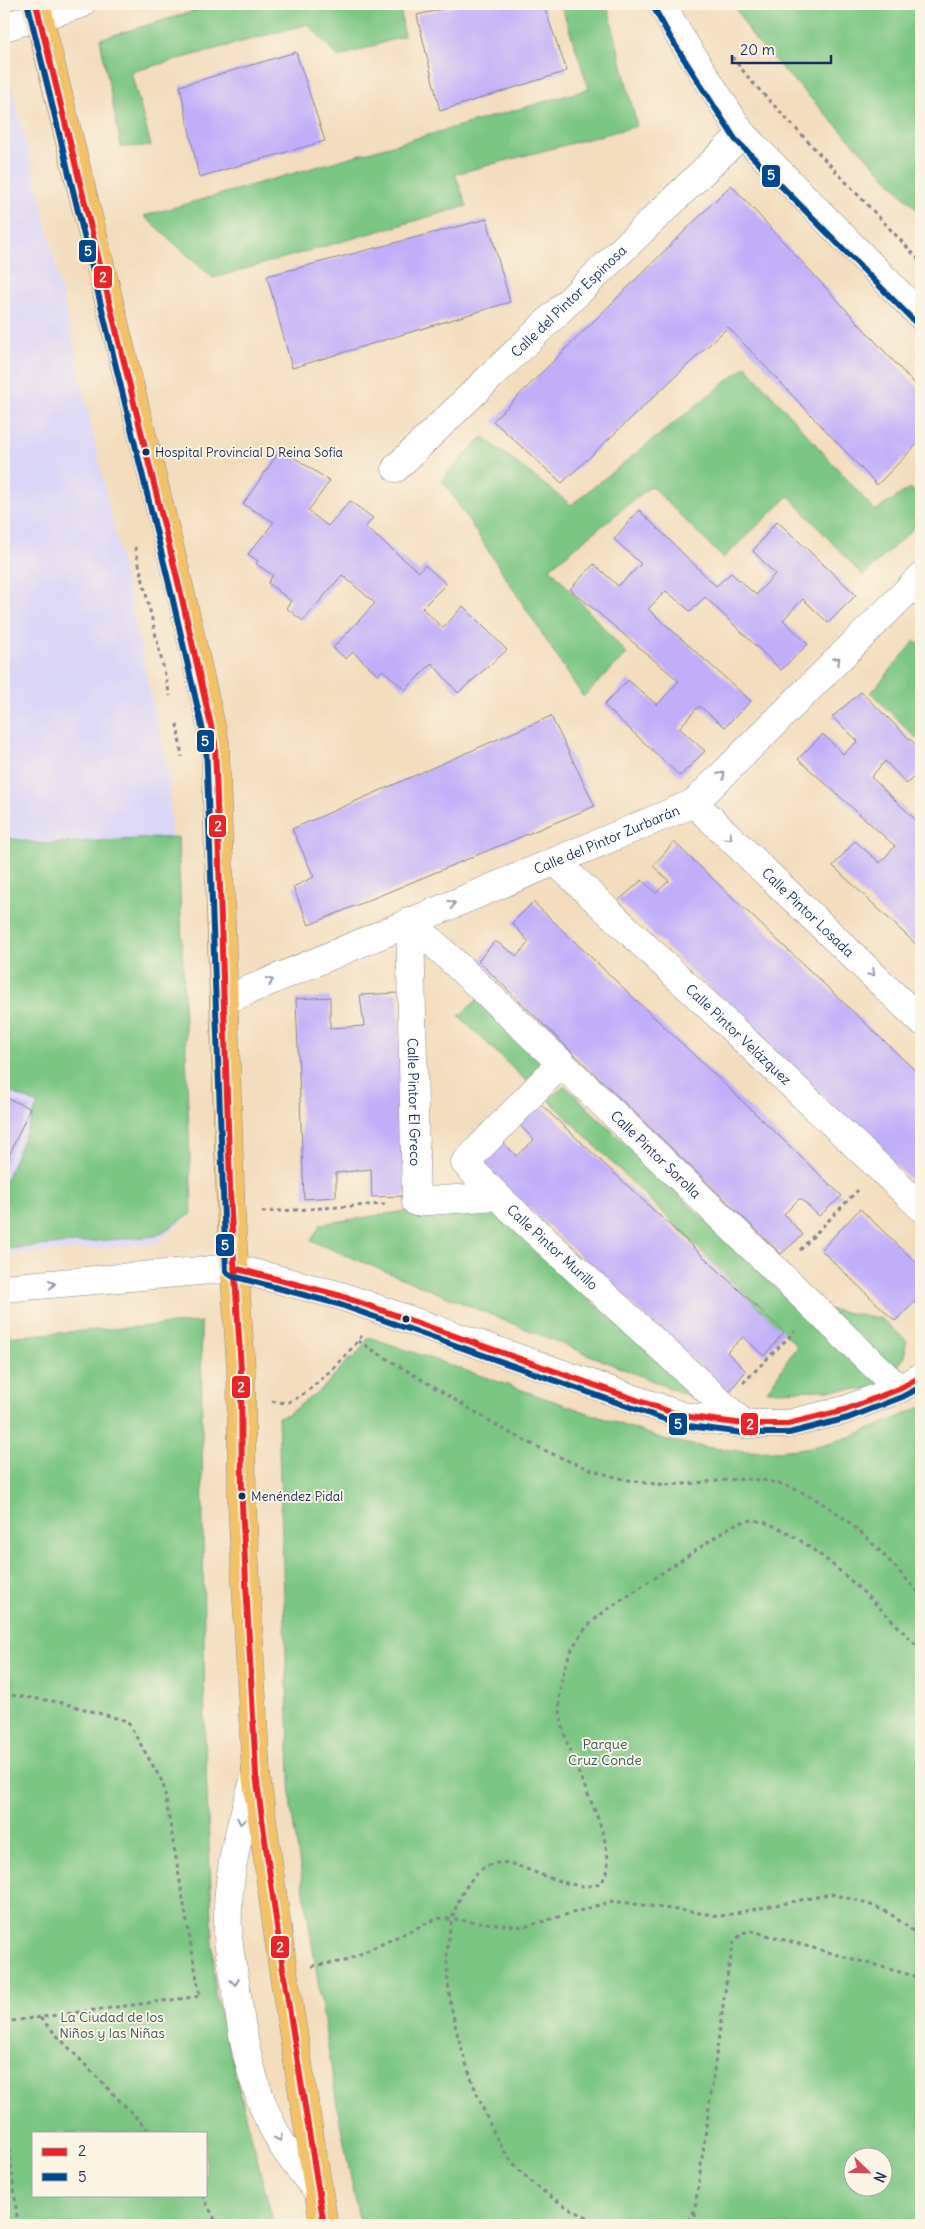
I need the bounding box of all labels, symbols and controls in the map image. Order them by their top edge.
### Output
scale bar [732,32,831,64]
text: 20 m [740,40,775,59]
line badge: 5 [761,164,781,188]
text: 5 [767,166,775,184]
line badge: 5 [78,239,97,263]
street label: Calle del Pintor Espinosa [507,241,630,361]
text: 5 [84,242,92,260]
line badge: 2 [93,265,113,289]
text: 2 [99,268,107,286]
place label: Hospital Provincial D Reina Sofía [155,444,343,461]
marker: Hospital Provincial D Reina Sofía [141,447,151,457]
one-way arrow [832,657,841,666]
line badge: 5 [196,729,215,753]
text: 5 [201,732,209,750]
one-way arrow [716,772,725,781]
street label: Calle del Pintor Zurbarán [531,801,682,878]
line badge: 2 [208,814,227,838]
text: 2 [214,817,222,835]
one-way arrow [723,831,732,840]
street label: Calle Pintor Losada [758,864,858,961]
one-way arrow [447,900,455,910]
one-way arrow [866,967,875,976]
one-way arrow [265,976,273,986]
street label: Calle Pintor Velázquez [682,980,795,1089]
street label: Calle Pintor El Greco [403,1038,424,1166]
street label: Calle Pintor Sorolla [607,1107,705,1202]
street label: Calle Pintor Murillo [503,1201,602,1294]
line badge: 5 [215,1233,235,1257]
text: 5 [221,1236,229,1254]
one-way arrow [49,1278,57,1289]
unlabelled marker [401,1314,411,1324]
line badge: 2 [231,1375,251,1399]
text: 2 [237,1378,245,1396]
line badge: 5 [668,1412,688,1436]
line badge: 2 [740,1412,759,1436]
text: 5 [674,1415,682,1433]
text: 2 [746,1415,754,1433]
place label: Menéndez Pidal [251,1488,343,1505]
marker: Menéndez Pidal [237,1491,247,1501]
park label: Parque Cruz Conde [568,1735,642,1769]
one-way arrow [236,1817,247,1826]
line badge: 2 [270,1935,290,1959]
text: 2 [276,1938,284,1956]
one-way arrow [229,1979,240,1987]
park label: La Ciudad de los Niños y las Niñas [59,2008,165,2042]
legend [32,2132,208,2196]
one-way arrow [273,2132,283,2141]
text: 2 [78,2141,86,2160]
north arrow [842,2146,892,2196]
text: 5 [78,2167,87,2186]
text: N [870,2169,890,2185]

